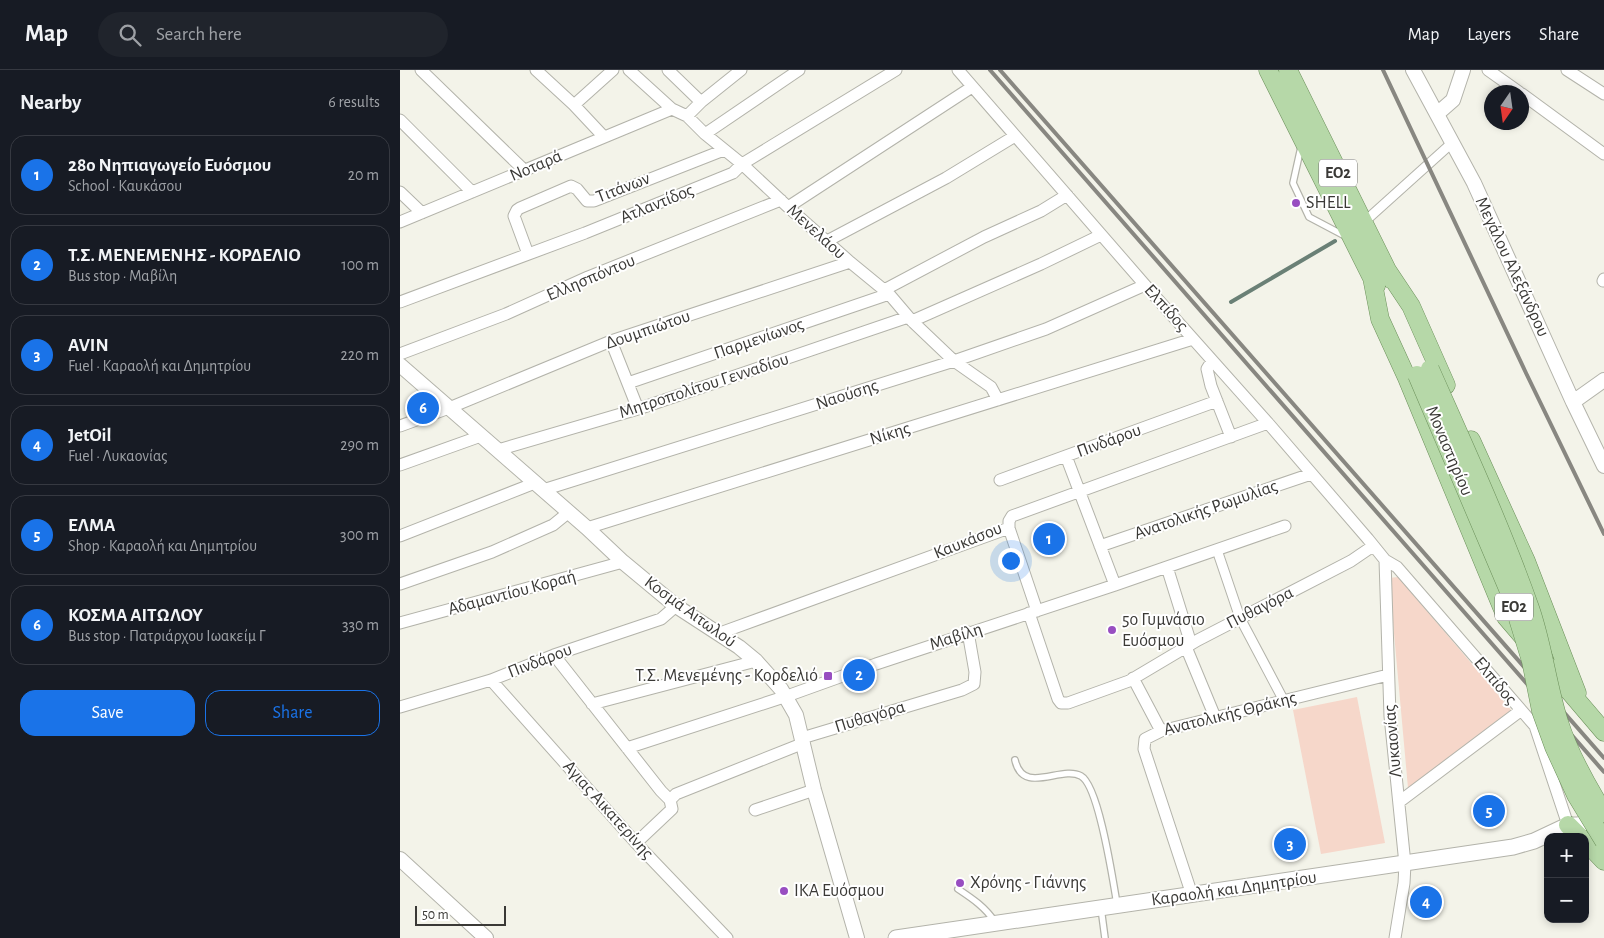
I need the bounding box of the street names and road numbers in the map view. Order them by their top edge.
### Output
street label: Νοταρά [507,147,565,185]
road number: ΕΟ2 [1319,160,1357,186]
street label: Τιτάνων [594,169,653,206]
street label: Ατλαντίδος [617,180,696,227]
street label: Μεγάλου Αλεξάνδρου [1472,194,1552,340]
street label: Μενελάου [783,201,849,263]
street label: Ελλησπόντου [544,251,638,305]
street label: Ελπίδος [1141,280,1192,335]
street label: Δουμπιώτου [603,307,693,353]
street label: Παρμενίωνος [711,314,806,363]
street label: Μητροπολίτου Γενναδίου [617,349,791,422]
street label: Ναούσης [814,376,880,414]
street label: Μοναστηρίου [1422,403,1477,498]
street label: Νίκης [867,418,912,449]
street label: Πινδάρου [1074,421,1144,461]
street label: Ανατολικής Ρωμυλίας [1132,476,1280,543]
street label: Καυκάσου [931,519,1005,563]
street label: Αδαμαντίου Κοραή [446,566,578,619]
street label: Κοσμά Αιτωλού [641,573,739,651]
street label: Πυθαγόρα [1224,584,1296,632]
road number: ΕΟ2 [1495,594,1533,620]
street label: Μαβίλη [927,619,985,654]
street label: Πινδάρου [505,641,575,681]
street label: Ελπίδος [1470,653,1521,708]
street label: Ανατολικής Θράκης [1162,689,1298,739]
street label: Πυθαγόρα [833,698,907,736]
street label: Λυκαονίας [1380,704,1405,778]
street label: Αγιας Αικατερίνης [559,757,657,863]
street label: Καραολή και Δημητρίου [1150,867,1318,910]

